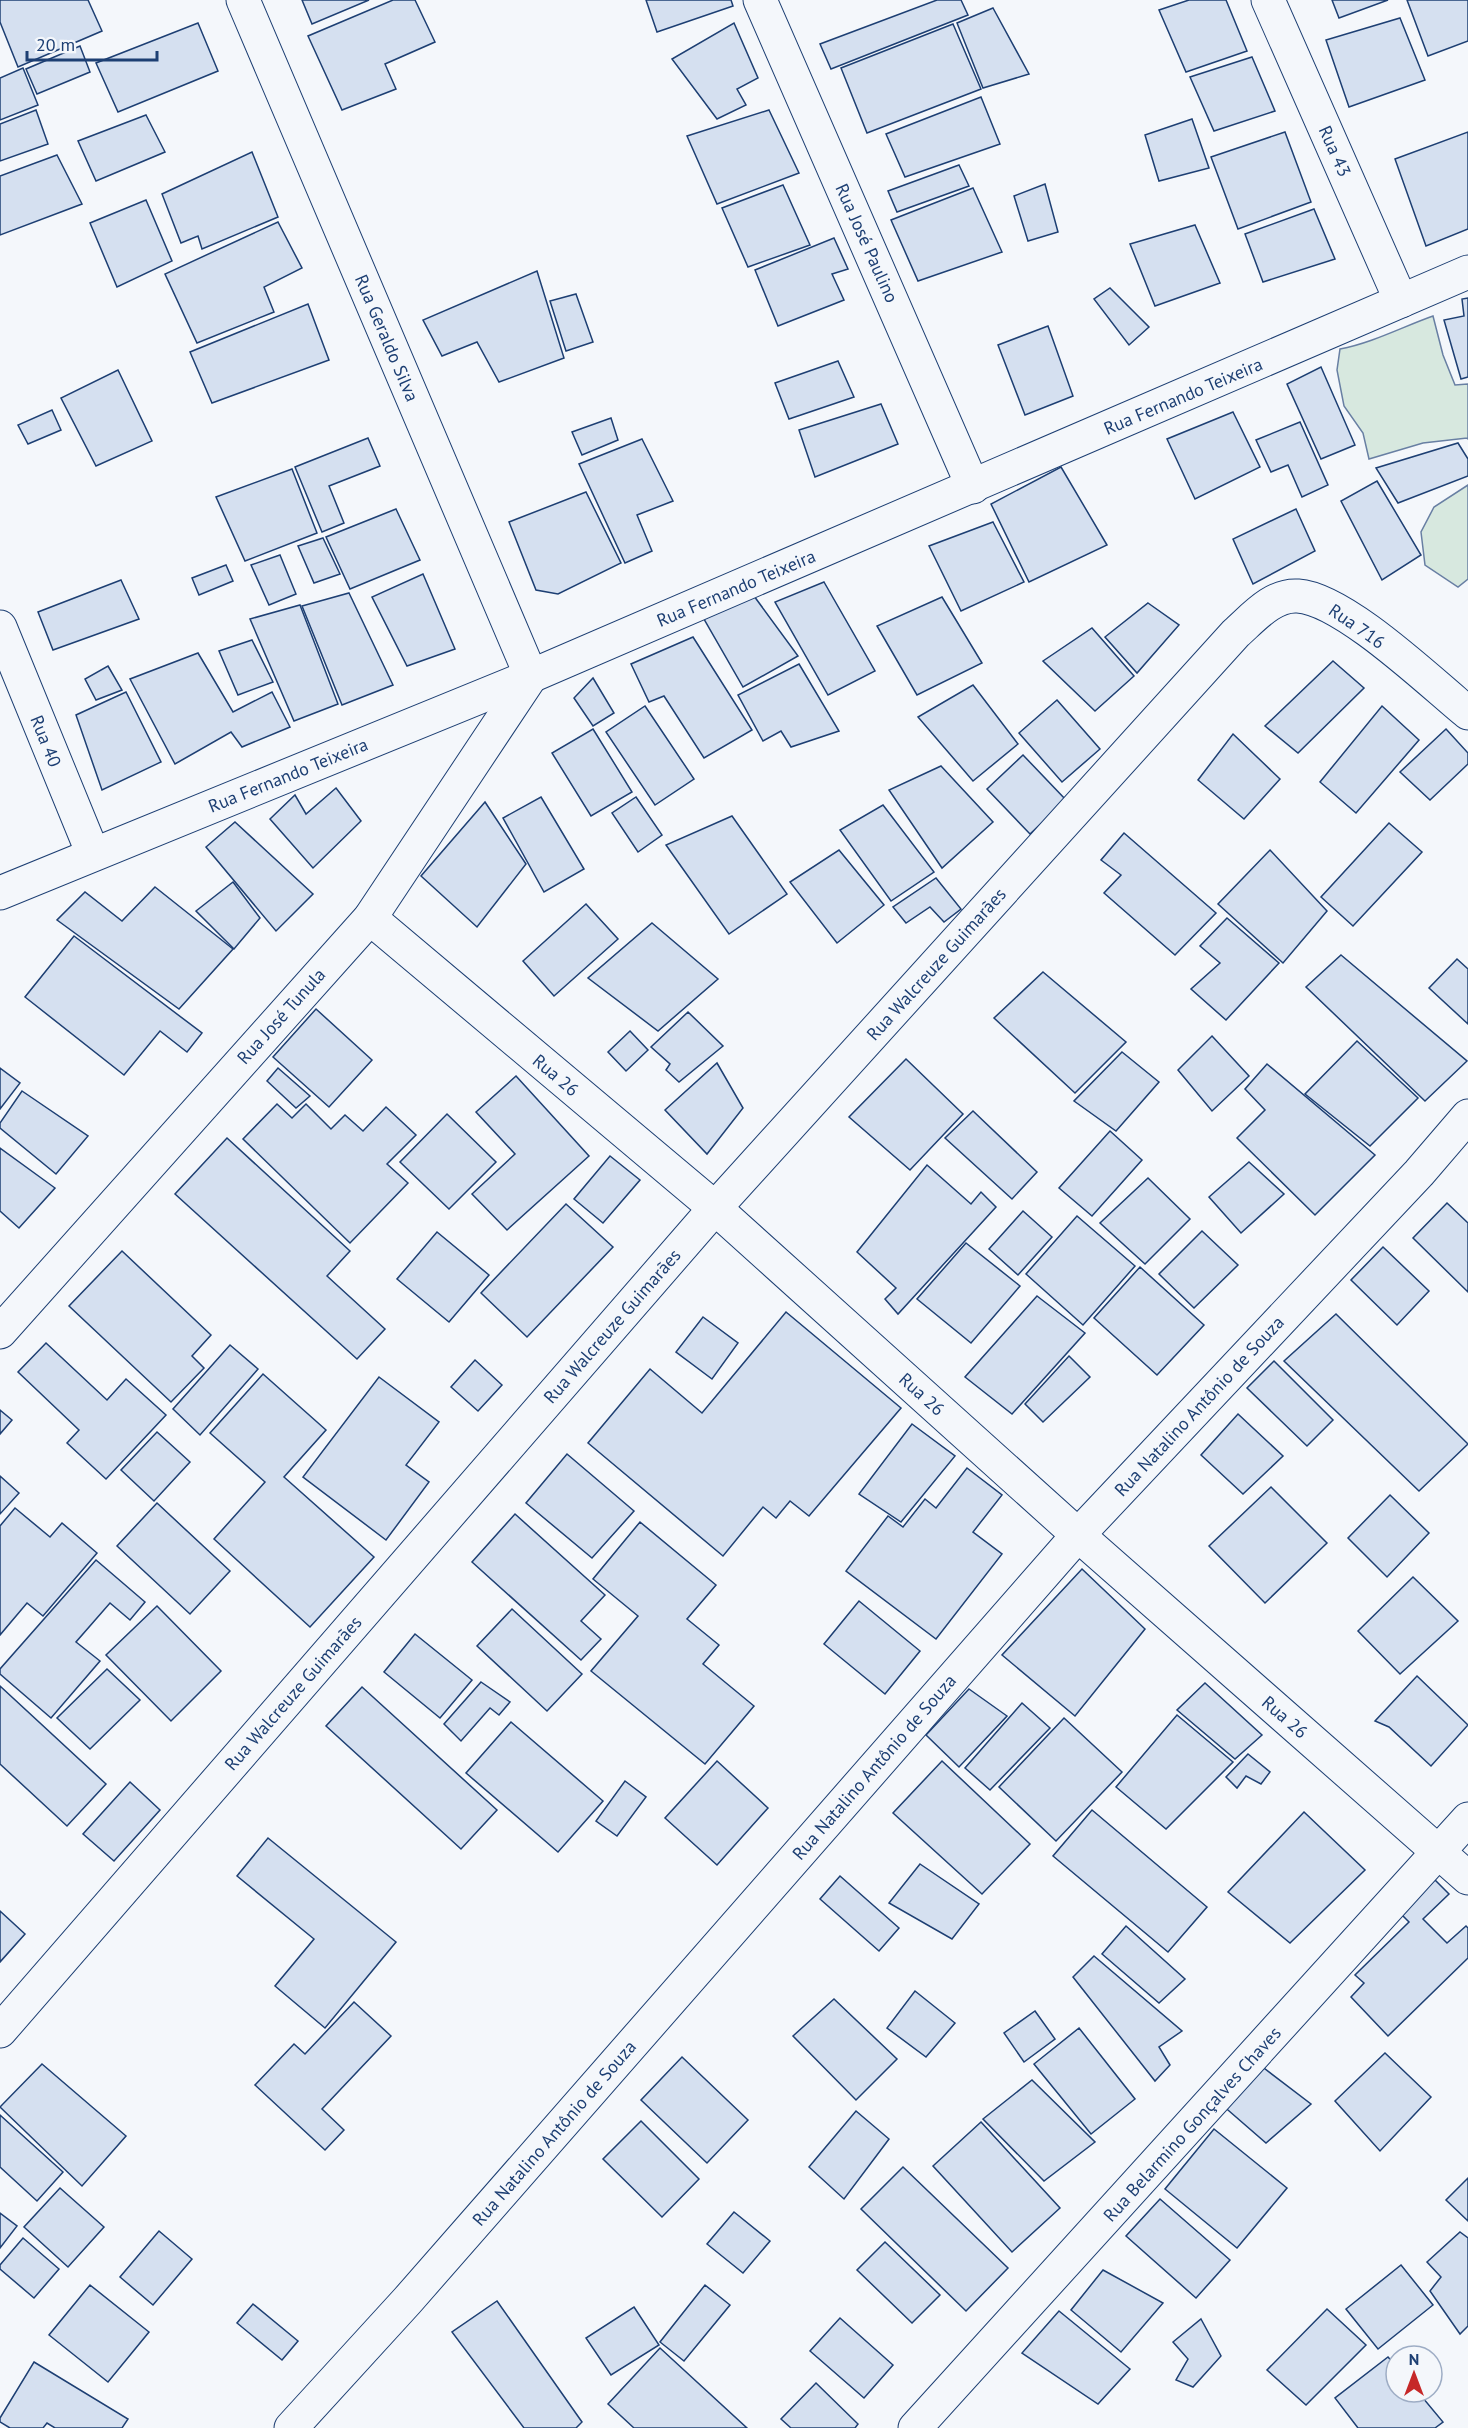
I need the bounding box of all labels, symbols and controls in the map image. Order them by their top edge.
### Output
scale bar [27,24,158,62]
text: 20 m [36,33,75,56]
street label: Rua 43 [1314,122,1356,180]
street label: Rua José Paulino [830,180,904,306]
street label: Rua Geraldo Silva [350,271,424,405]
street label: Rua Fernando Teixeira [1100,352,1266,440]
street label: Rua Fernando Teixeira [653,544,819,632]
street label: Rua 716 [1324,598,1390,654]
street label: Rua 40 [25,712,67,770]
street label: Rua Fernando Teixeira [205,732,371,818]
street label: Rua Walcreuze Guimarães [861,883,1011,1045]
street label: Rua José Tunula [232,963,330,1069]
street label: Rua 26 [528,1049,584,1101]
street label: Rua Walcreuze Guimarães [538,1244,686,1408]
street label: Rua Natalino Antônio de Souza [1109,1311,1289,1501]
street label: Rua 26 [894,1368,950,1420]
street label: Rua Walcreuze Guimarães [219,1611,367,1775]
street label: Rua Natalino Antônio de Souza [787,1669,961,1865]
street label: Rua 26 [1257,1691,1313,1743]
street label: Rua Belarmino Gonçalves Chaves [1098,2022,1286,2226]
street label: Rua Natalino Antônio de Souza [467,2035,641,2231]
north arrow [1384,2344,1444,2404]
text: N [1409,2349,1419,2369]

